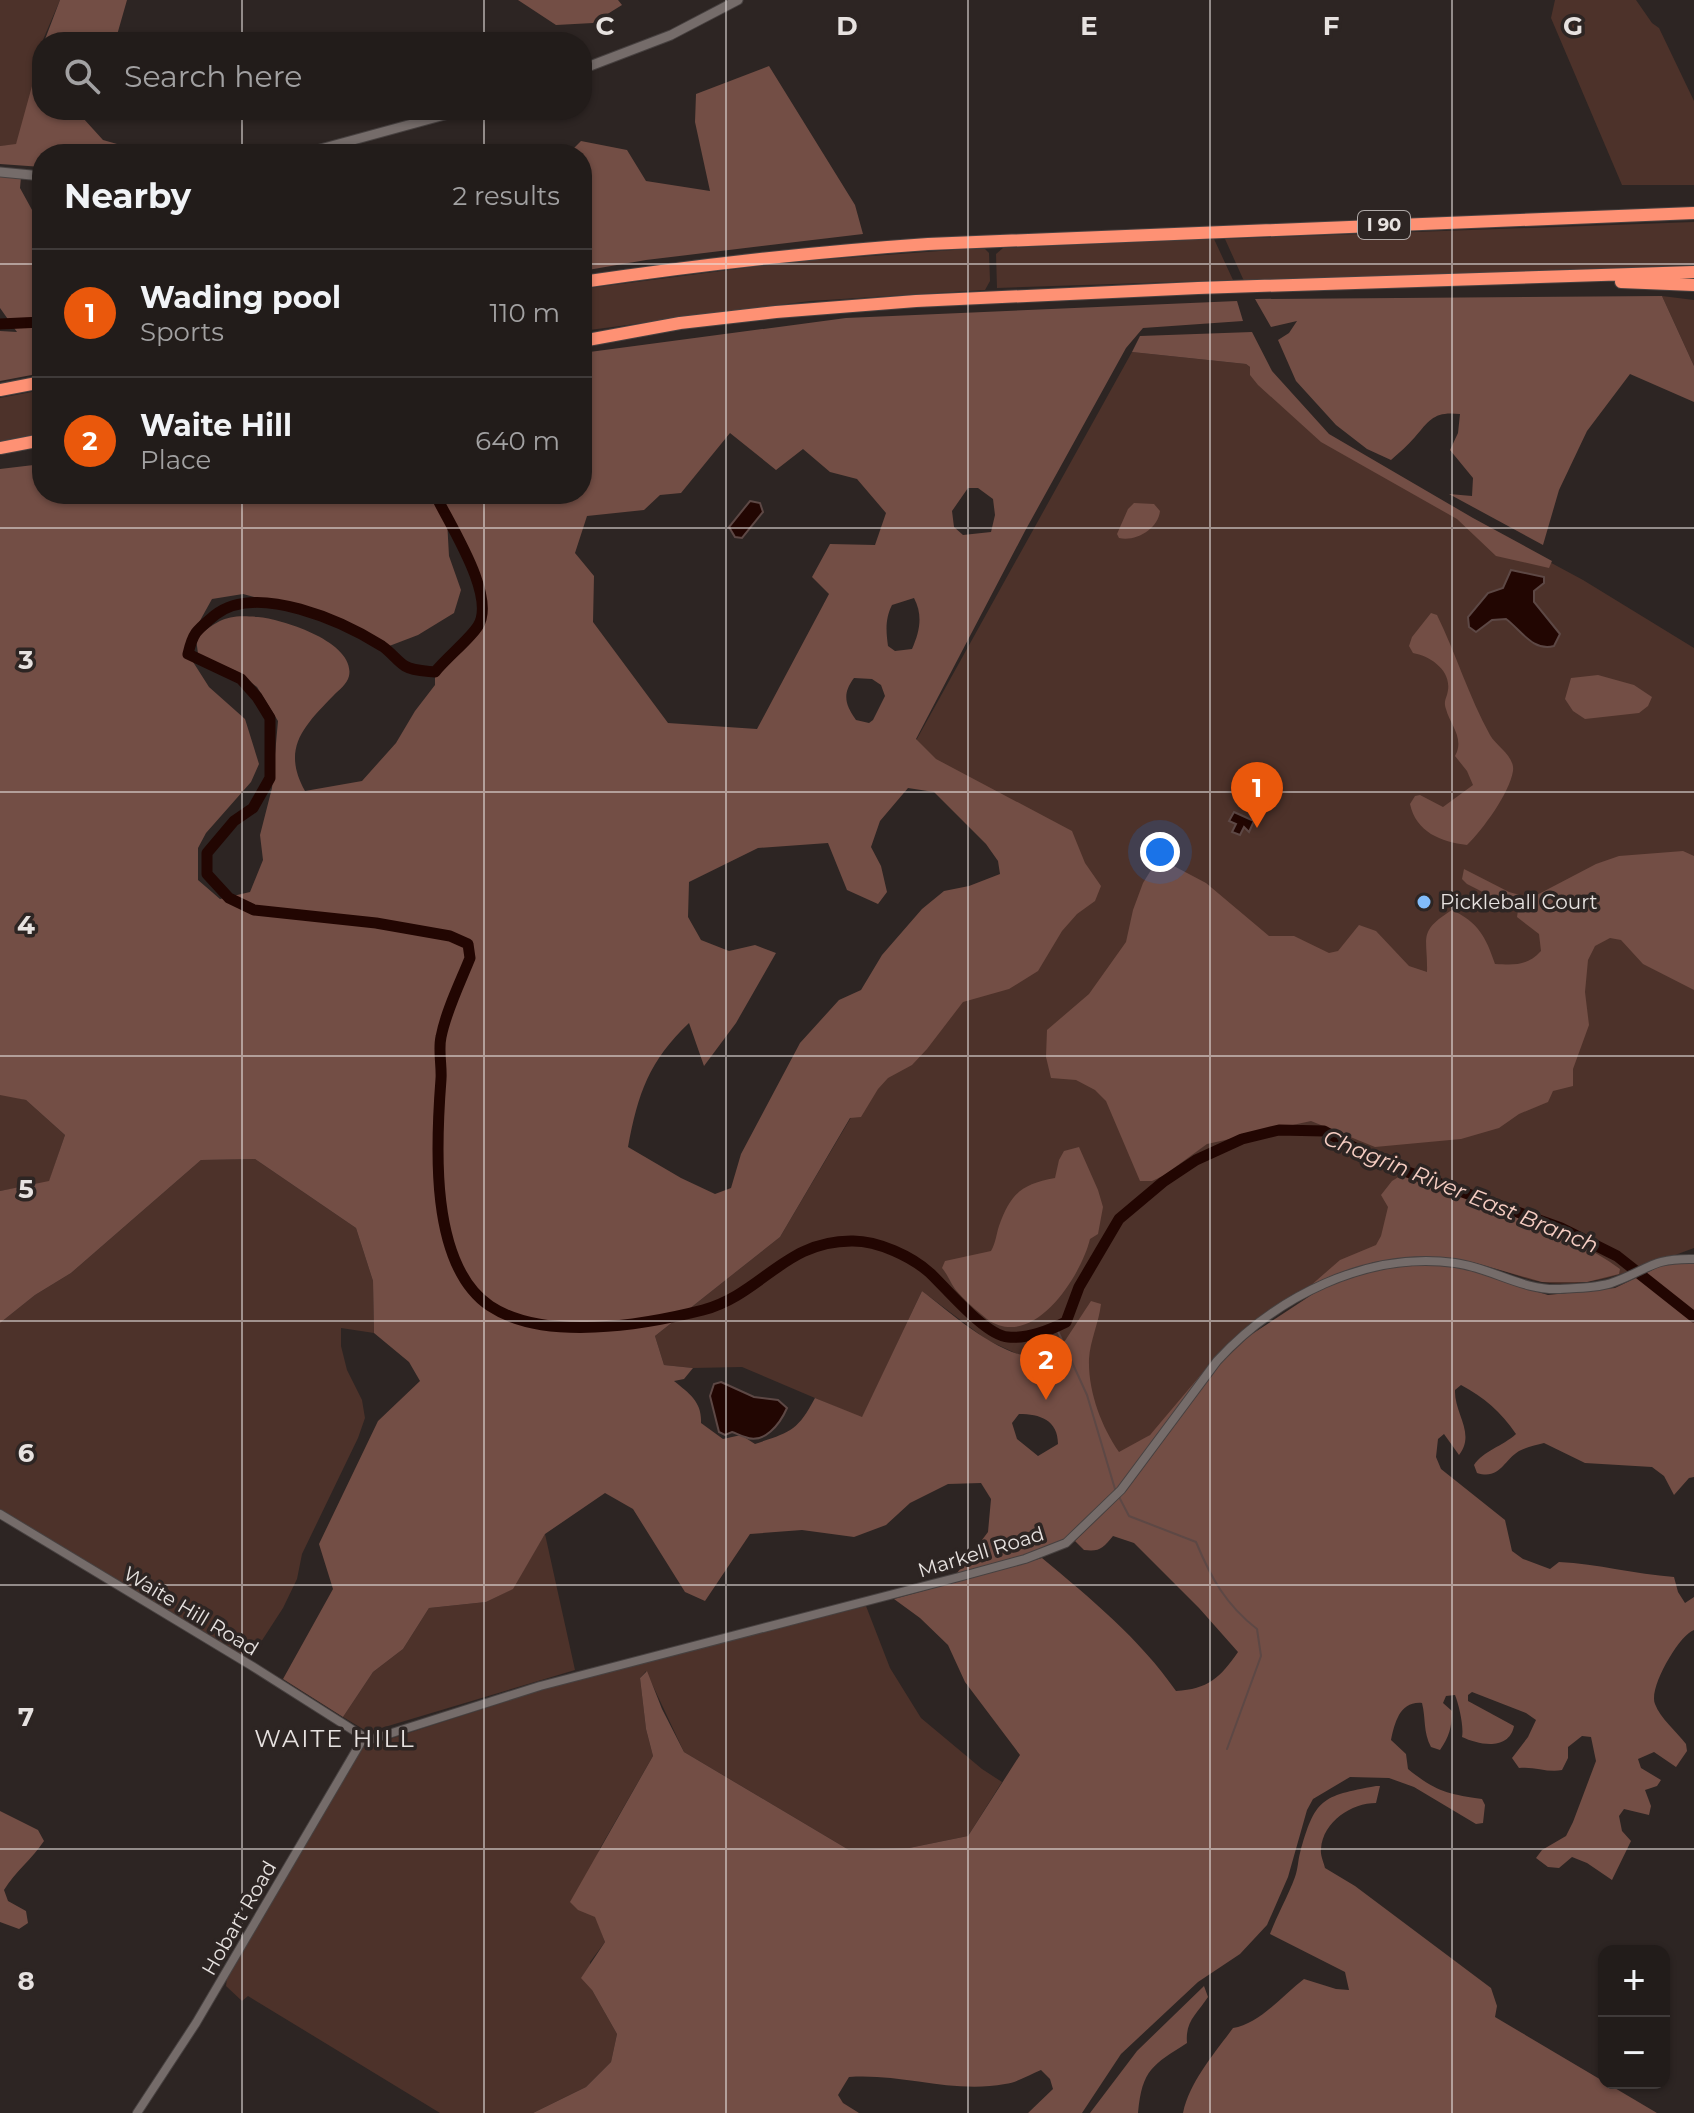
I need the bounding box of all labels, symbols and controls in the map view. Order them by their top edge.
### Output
text: C [596,10,615,42]
text: D [836,10,858,42]
text: E [1080,10,1098,42]
text: F [1323,10,1339,42]
text: G [1563,10,1583,42]
search box [32,32,592,120]
icon: search [60,54,104,98]
text: Search here [124,58,302,95]
text: Nearby [64,175,191,217]
text: 2 results [452,180,560,212]
road number: I 90 [1358,211,1410,239]
text: Wading pool [140,279,341,316]
text: 1 [85,297,95,329]
text: 110 m [490,297,560,329]
text: Sports [140,316,224,348]
text: Waite Hill [140,407,292,444]
text: 2 [82,425,98,457]
text: 640 m [475,425,560,457]
text: Place [140,444,211,476]
text: 3 [17,644,34,676]
pin: 1 [1231,762,1283,828]
your location [1140,832,1180,872]
place label: Pickleball Court [1440,890,1598,914]
marker: Pickleball Court [1415,893,1433,911]
text: 4 [17,909,35,941]
water label: Chagrin River East Branch [1319,1124,1602,1259]
text: 5 [18,1173,34,1205]
pin: 2 [1020,1334,1072,1400]
text: 6 [18,1437,35,1469]
street label: Markell Road [915,1521,1047,1583]
street label: Waite Hill Road [119,1561,263,1661]
text: 7 [18,1701,34,1733]
district label: WAITE HILL [254,1724,416,1753]
street label: Hobart Road [197,1857,281,1979]
map controls [1598,1945,1670,2089]
button: + [1598,1945,1670,2017]
text: 8 [17,1965,35,1997]
button: − [1598,2017,1670,2089]

